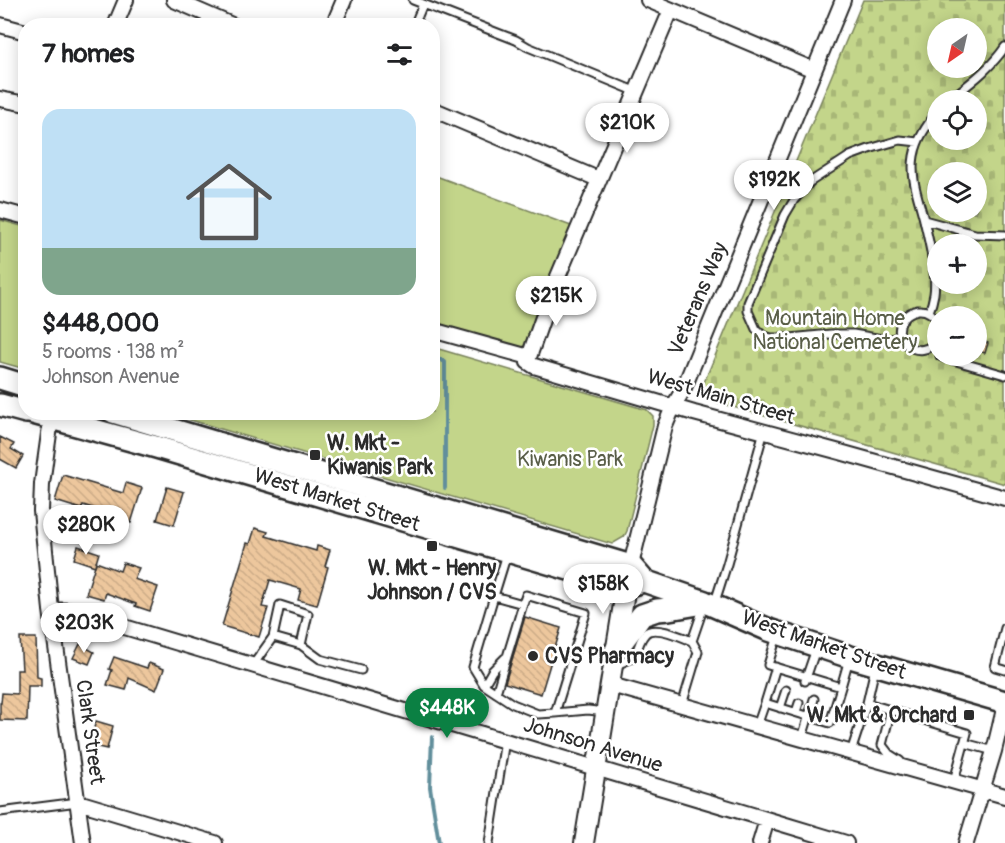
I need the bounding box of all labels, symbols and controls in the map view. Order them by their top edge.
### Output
north arrow [927,18,987,78]
map controls [927,18,987,366]
text: 7 homes [42,38,134,70]
icon: filters [383,38,416,71]
button: locate [927,90,987,150]
pin: $210K [585,103,669,154]
text: $210K [599,110,655,135]
icon: home [175,148,283,256]
pin: $192K [732,160,816,211]
button: layers [927,162,987,222]
text: $192K [748,167,800,192]
button: + [927,234,987,294]
street label: Veterans Way [662,238,734,360]
pin: $215K [514,276,598,327]
text: $215K [530,283,582,308]
park label: Mountain Home National Cemetery [752,305,918,356]
button: − [927,306,987,366]
text: $448,000 [42,307,159,339]
text: 5 rooms · 138 m² [42,339,184,364]
street label: West Main Street [644,363,799,431]
text: Johnson Avenue [42,364,179,389]
place label: W. Mkt - Kiwanis Park [327,430,433,481]
park label: Kiwanis Park [517,446,623,473]
marker: W. Mkt - Kiwanis Park [308,448,322,462]
street label: West Market Street [251,462,424,538]
pin: $280K [44,505,128,556]
text: $280K [57,512,115,537]
marker: W. Mkt - Henry Johnson / CVS [425,539,439,553]
place label: W. Mkt - Henry Johnson / CVS [367,555,497,606]
pin: $158K [561,564,645,615]
text: $158K [577,571,629,596]
pin: $203K [42,603,126,654]
street label: West Market Street [738,604,910,686]
text: $203K [55,610,113,635]
place label: CVS Pharmacy [545,643,674,670]
marker: CVS Pharmacy [526,649,540,663]
street label: Clark Street [69,678,111,787]
pin: $448K [405,688,489,739]
text: $448K [419,695,475,720]
place label: W. Mkt & Orchard [807,702,957,729]
marker: W. Mkt & Orchard [962,708,976,722]
street label: Johnson Avenue [520,711,666,779]

